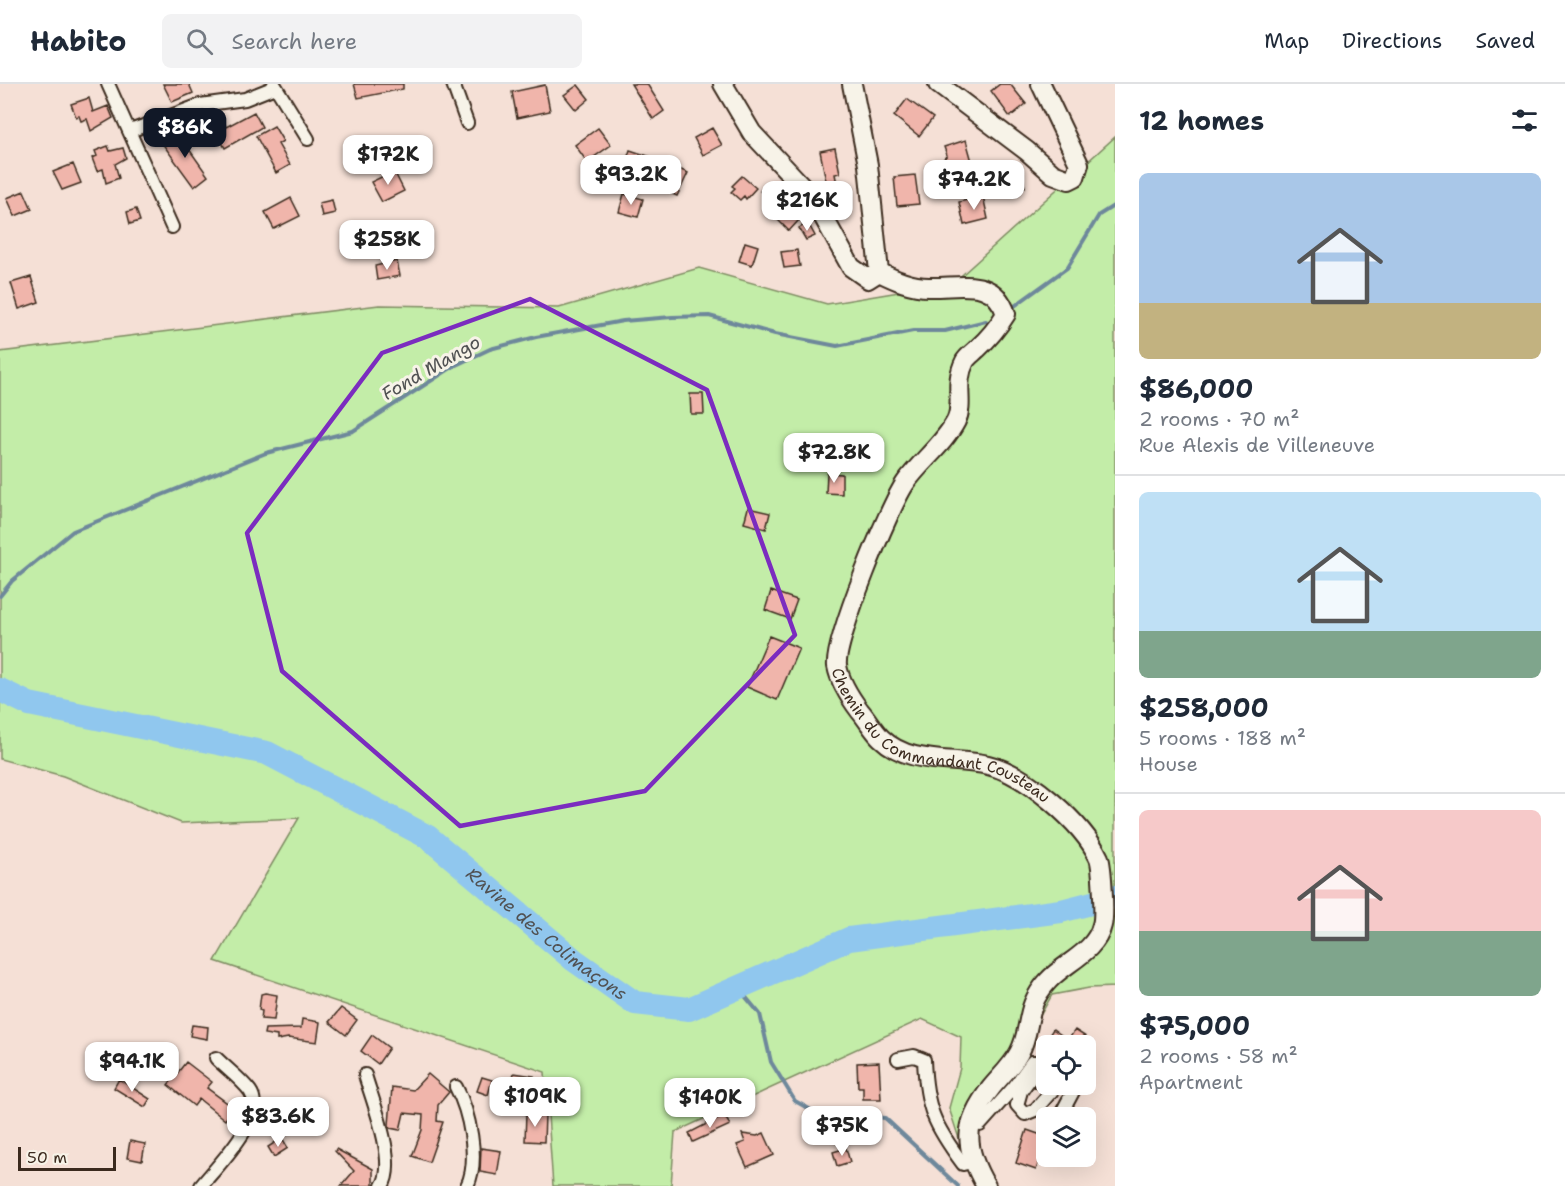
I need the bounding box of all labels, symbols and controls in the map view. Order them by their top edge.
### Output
search box [162,14,582,68]
text: Habito [30,22,126,60]
icon: search [183,25,216,58]
text: Search here [231,27,357,56]
text: Map [1264,27,1309,55]
text: Directions [1342,27,1442,55]
text: Saved [1475,27,1535,55]
text: 12 homes [1139,103,1264,138]
icon: filters [1508,104,1541,137]
pin: $86K [149,108,221,159]
text: $86K [157,114,213,140]
pin: $172K [346,135,430,186]
text: $172K [357,141,419,167]
pin: $93.2K [582,155,680,206]
pin: $74.2K [925,160,1023,211]
text: $93.2K [594,161,668,187]
text: $74.2K [937,166,1011,192]
pin: $216K [765,181,849,232]
text: $216K [776,187,838,213]
icon: home [1286,212,1394,320]
pin: $258K [345,220,429,271]
text: $258K [353,226,421,252]
water label: Fond Mango [377,330,485,406]
text: $86,000 [1139,371,1254,406]
text: 2 rooms · 70 m² [1139,406,1300,432]
text: Rue Alexis de Villeneuve [1139,432,1375,458]
pin: $72.8K [785,433,883,484]
text: $72.8K [797,439,871,465]
icon: home [1286,531,1394,639]
street label: Chemin du Commandant Cousteau [827,665,1055,807]
text: $258,000 [1139,690,1269,725]
text: 5 rooms · 188 m² [1139,725,1306,751]
text: House [1139,751,1198,777]
icon: home [1286,849,1394,957]
water label: Ravine des Colimaçons [461,862,632,1006]
text: $75,000 [1139,1008,1250,1043]
map controls [1036,1035,1096,1167]
button: locate [1036,1035,1096,1095]
pin: $94.1K [83,1042,181,1093]
text: 2 rooms · 58 m² [1139,1043,1298,1069]
text: $94.1K [99,1048,165,1074]
text: Apartment [1139,1069,1243,1095]
pin: $109K [493,1077,577,1128]
pin: $140K [668,1078,752,1129]
text: $109K [503,1083,567,1109]
text: $140K [678,1084,742,1110]
pin: $83.6K [229,1097,327,1148]
text: $83.6K [241,1103,315,1129]
pin: $75K [806,1106,878,1157]
button: layers [1036,1107,1096,1167]
text: $75K [815,1112,869,1138]
scale bar [18,1144,116,1172]
text: 50 m [27,1147,67,1168]

